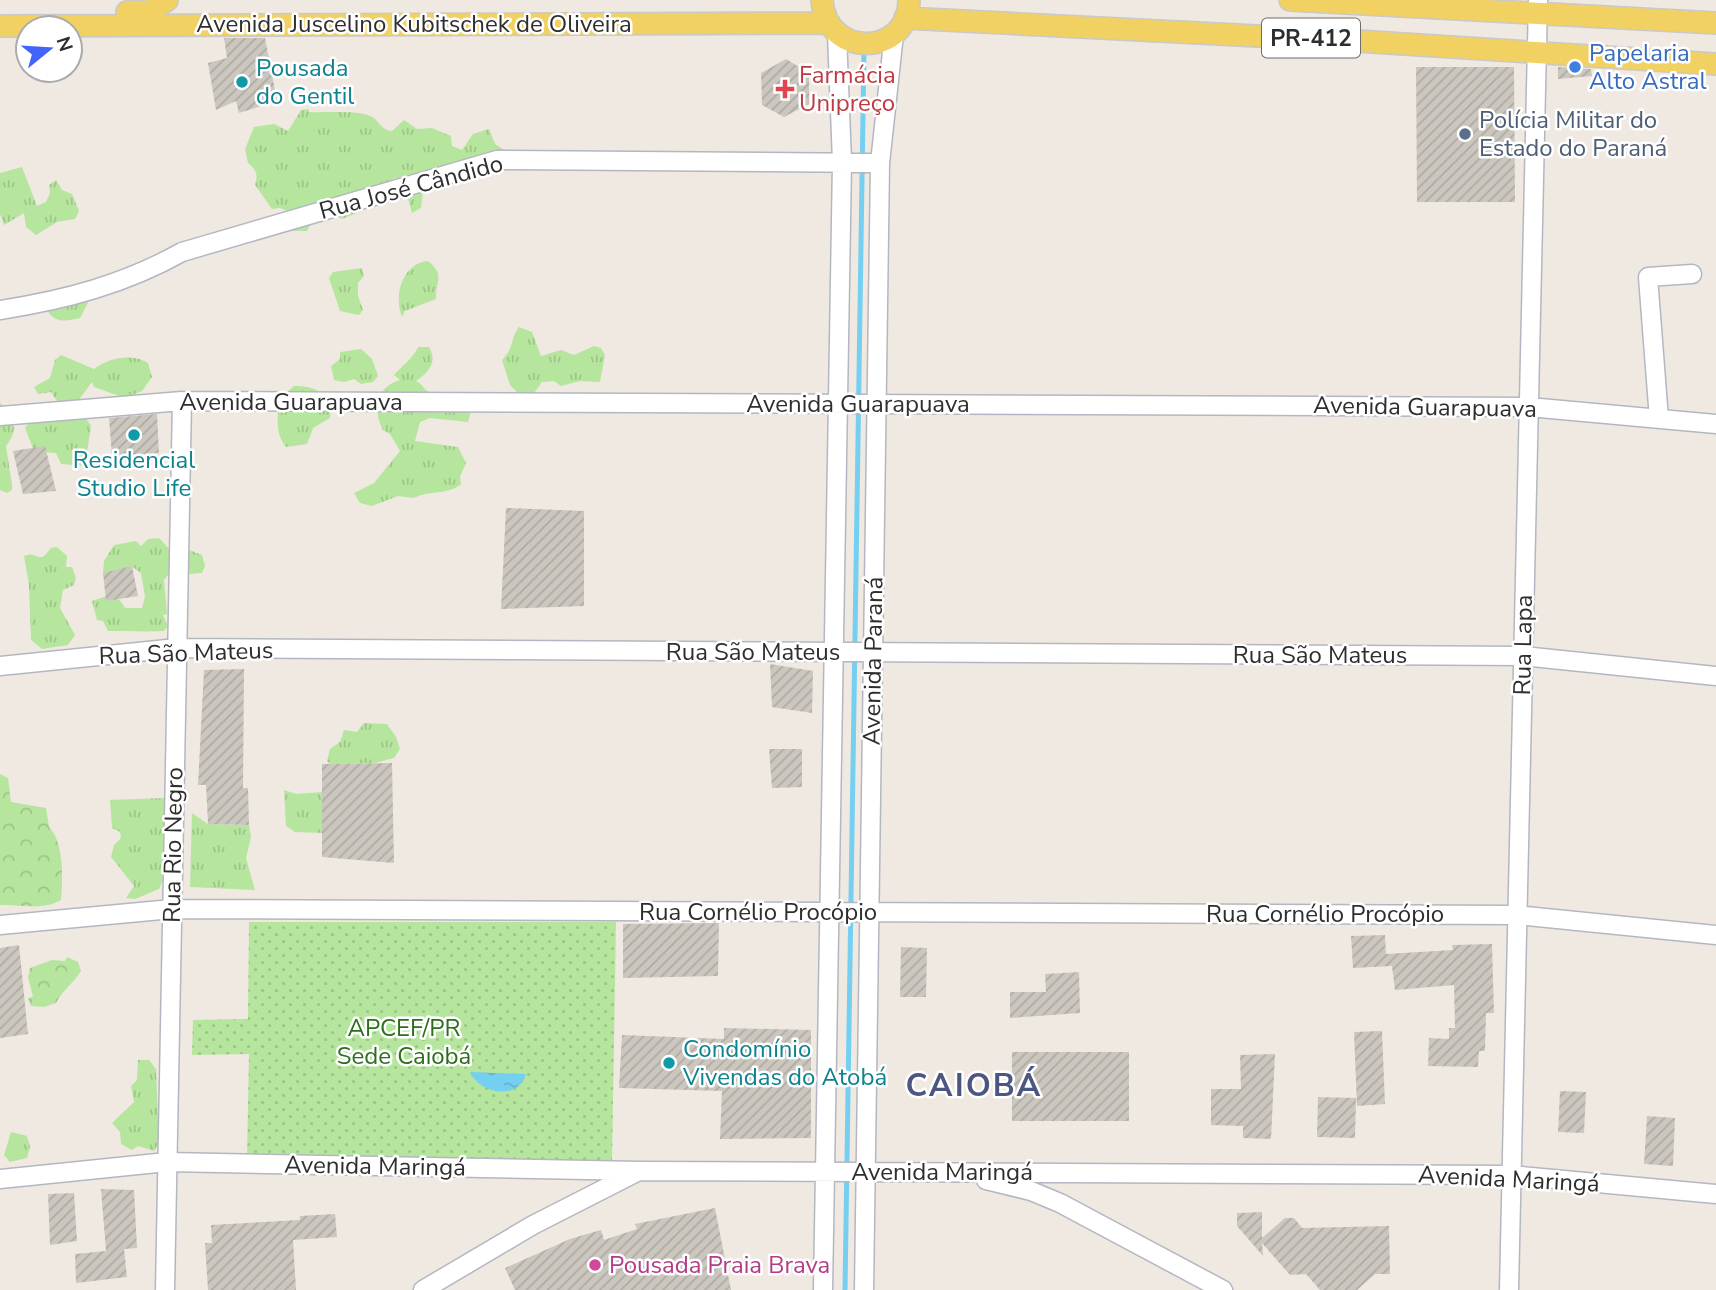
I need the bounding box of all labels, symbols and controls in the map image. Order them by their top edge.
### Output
street label: Avenida Juscelino Kubitschek de Oliveira [196,8,632,40]
north arrow [14,14,84,84]
road number: PR-412 [1262,19,1360,58]
text: N [50,33,79,55]
place label: Papelaria Alto Astral [1589,37,1707,97]
place label: Pousada do Gentil [256,52,354,112]
place label: Farmácia Unipreço [799,59,896,119]
marker: Papelaria Alto Astral [1567,59,1583,75]
marker: Pousada do Gentil [234,74,250,90]
marker: Farmácia Unipreço [777,81,793,97]
place label: Polícia Militar do Estado do Paraná [1479,104,1667,164]
marker: Polícia Militar do Estado do Paraná [1457,126,1473,142]
street label: Rua José Cândido [316,147,506,227]
street label: Avenida Guarapuava [179,386,403,418]
street label: Avenida Guarapuava [746,388,970,420]
street label: Avenida Guarapuava [1313,389,1537,425]
marker: Residencial Studio Life [126,427,142,443]
place label: Residencial Studio Life [73,444,195,504]
street label: Avenida Paraná [856,576,890,746]
street label: Rua Lapa [1506,594,1540,696]
street label: Rua São Mateus [98,634,274,672]
street label: Rua São Mateus [666,636,840,668]
street label: Rua São Mateus [1233,639,1407,671]
street label: Rua Rio Negro [156,767,190,923]
street label: Rua Cornélio Procópio [639,896,877,928]
street label: Rua Cornélio Procópio [1206,898,1444,930]
park label: APCEF/PR Sede Caiobá [337,1012,471,1072]
place label: Condomínio Vivendas do Atobá [682,1033,887,1093]
marker: Condomínio Vivendas do Atobá [661,1055,677,1071]
district label: CAIOBÁ [906,1064,1042,1107]
street label: Avenida Maringá [284,1148,466,1184]
street label: Avenida Maringá [851,1156,1033,1188]
street label: Avenida Maringá [1417,1158,1601,1200]
place label: Pousada Praia Brava [609,1249,830,1281]
marker: Pousada Praia Brava [587,1257,603,1273]

